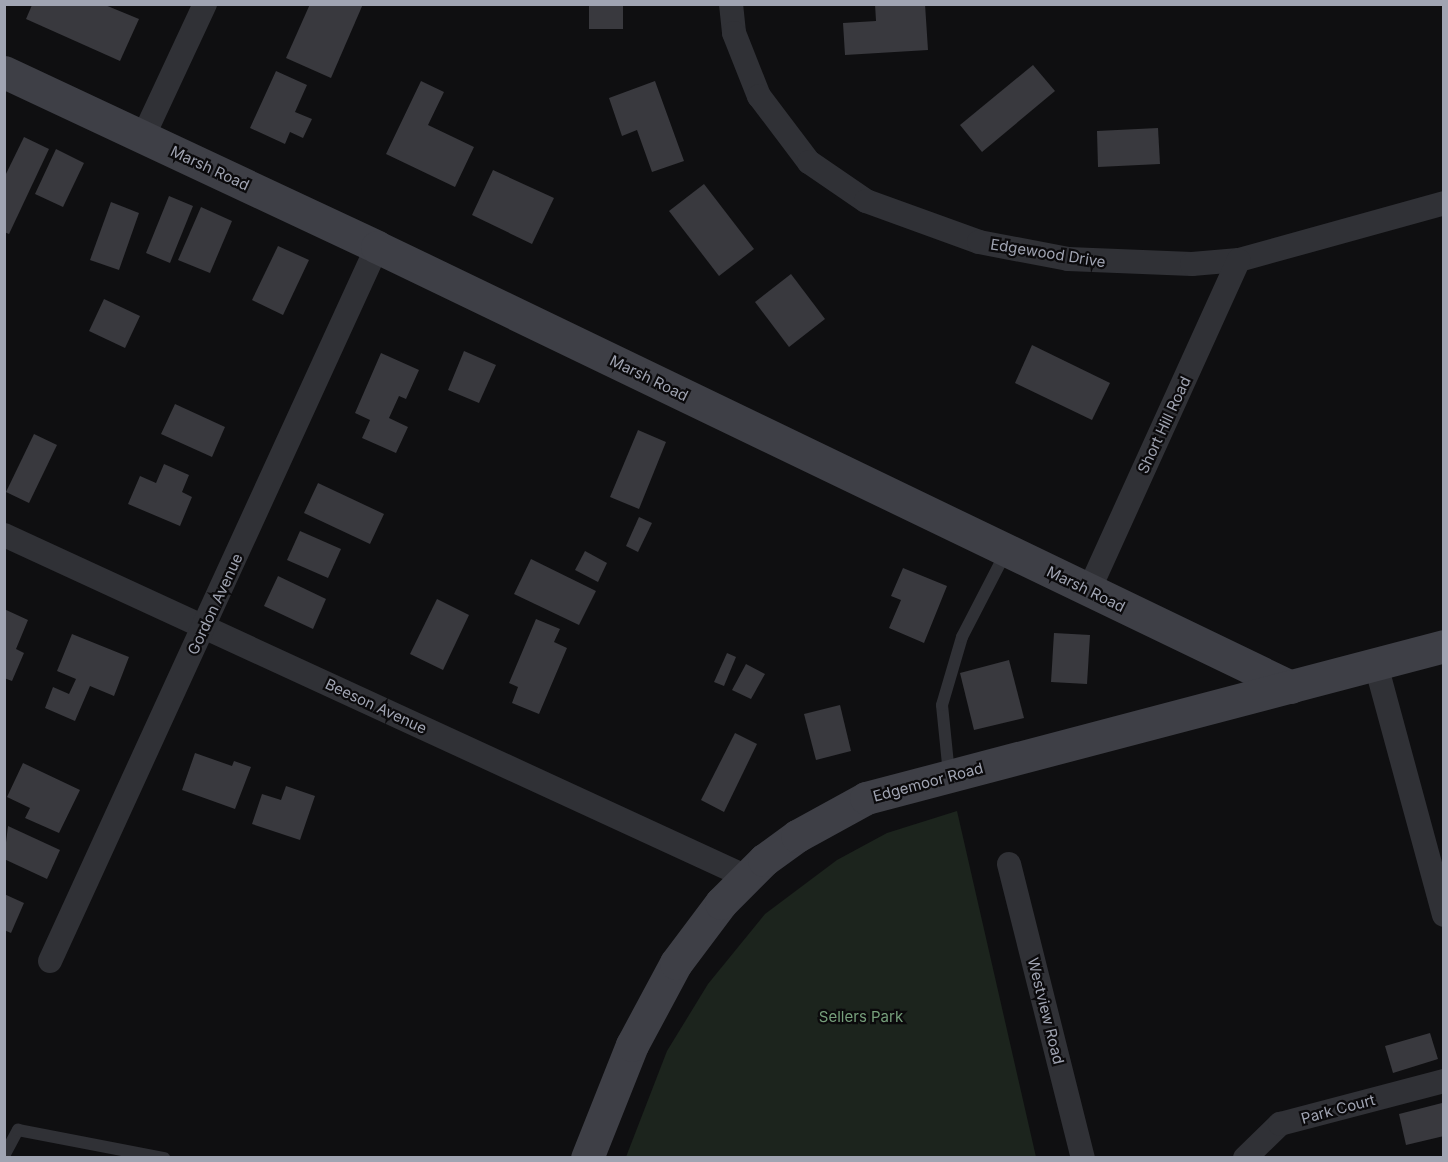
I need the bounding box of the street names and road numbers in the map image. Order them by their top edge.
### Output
street label: Marsh Road [168,142,252,194]
street label: Edgewood Drive [989,235,1107,271]
street label: Marsh Road [607,351,691,405]
street label: Short Hill Road [1134,374,1194,476]
street label: Gordon Avenue [184,551,246,657]
street label: Marsh Road [1044,562,1128,616]
street label: Beeson Avenue [322,675,430,737]
street label: Edgemoor Road [871,759,985,805]
street label: Westview Road [1024,956,1068,1066]
street label: Park Court [1299,1090,1377,1128]

